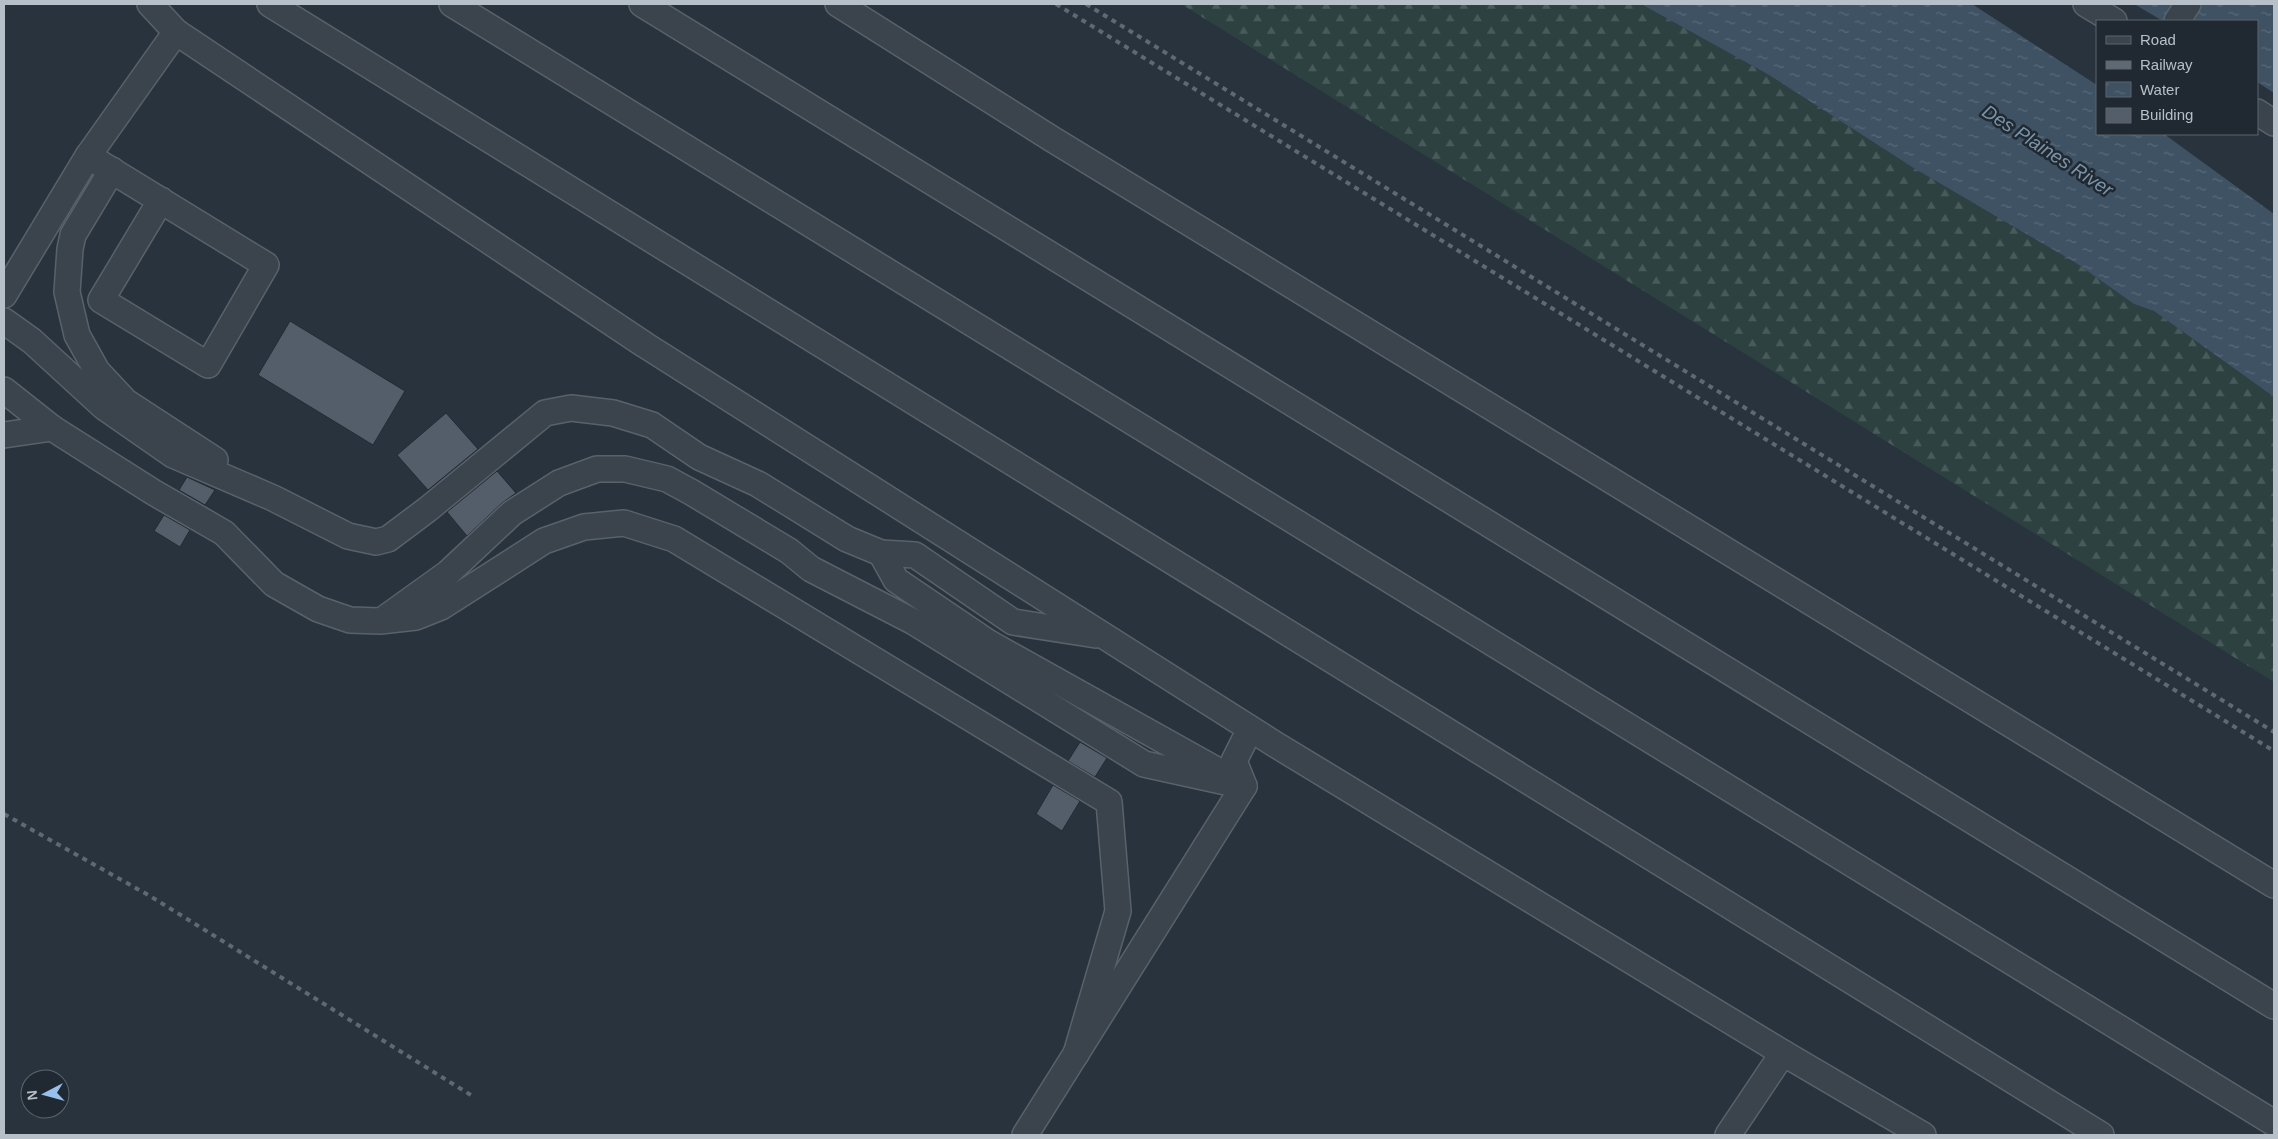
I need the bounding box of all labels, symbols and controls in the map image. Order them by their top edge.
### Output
legend [2096,20,2258,135]
text: Road [2140,31,2176,48]
text: Railway [2140,56,2193,73]
text: Water [2140,81,2179,98]
water label: Des Plaines River [1979,100,2117,201]
text: Building [2140,106,2193,123]
north arrow [20,1069,70,1119]
text: N [24,1089,41,1101]

